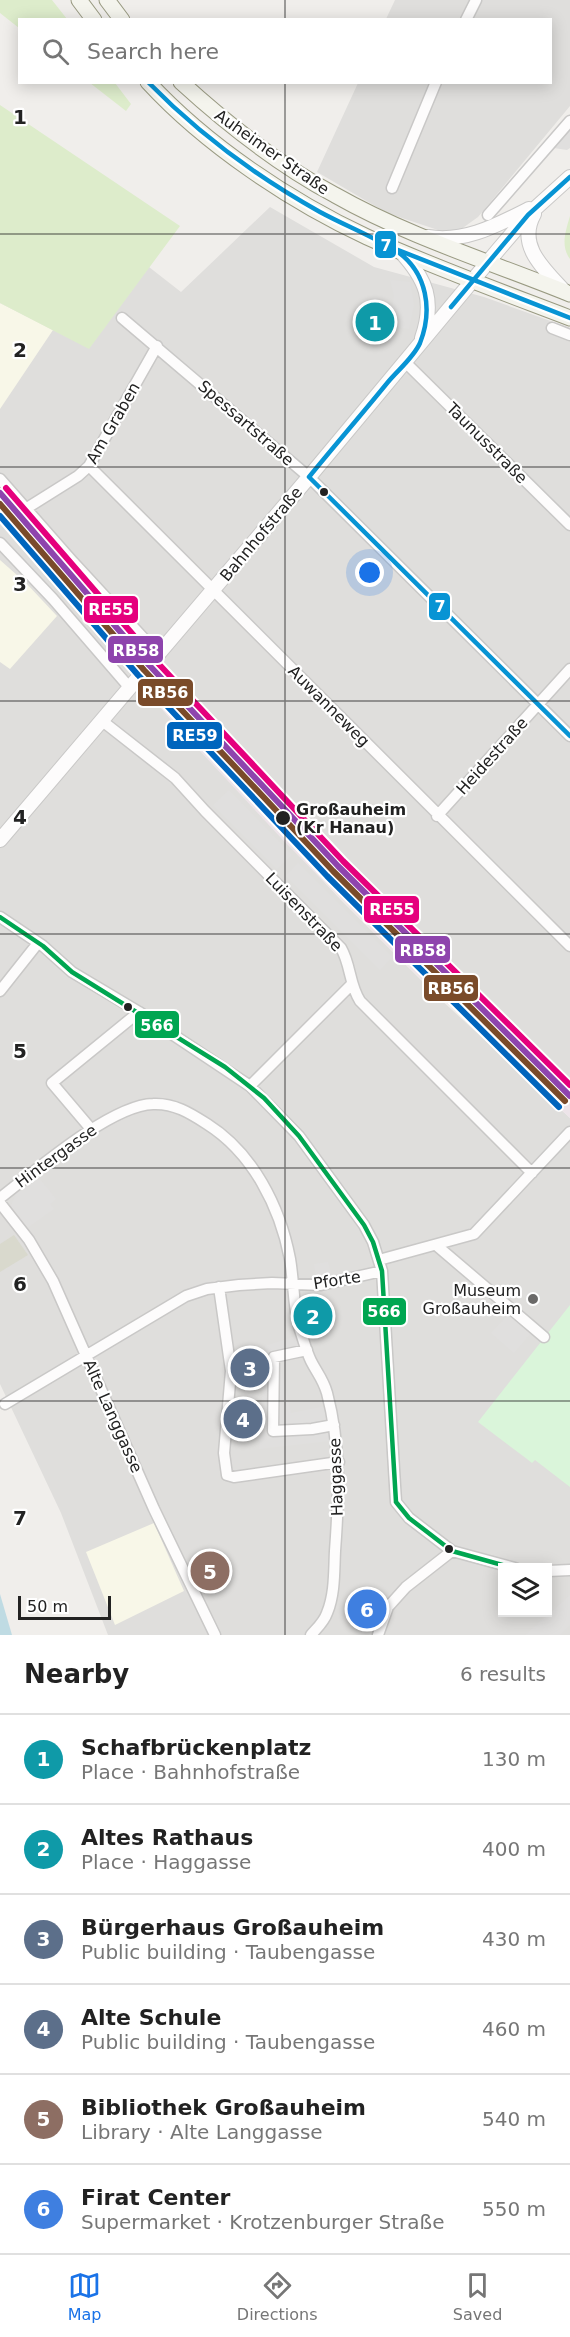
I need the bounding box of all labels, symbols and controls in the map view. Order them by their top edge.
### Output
search box [18,18,552,84]
icon: search [39,35,72,68]
text: Search here [87,39,219,64]
text: 1 [13,105,27,129]
street label: Auheimer Straße [211,105,333,199]
line badge: 7 [374,230,397,259]
text: 7 [380,236,392,255]
pin: 1 [356,300,394,344]
text: 2 [13,338,27,362]
street label: Spessartstraße [194,376,298,470]
street label: Am Graben [82,379,144,467]
street label: Taunusstraße [442,398,531,487]
street label: Bahnhofstraße [216,483,306,585]
unlabelled marker [318,486,330,498]
your location [355,558,384,587]
text: 3 [13,572,27,596]
line badge: 7 [428,592,451,621]
line badge: RE55 [83,595,139,624]
text: 7 [434,597,446,616]
text: RE55 [88,600,134,619]
line badge: RB58 [107,635,164,664]
text: RB58 [113,641,159,660]
street label: Auwanneweg [284,661,374,751]
line badge: RB56 [137,678,194,707]
text: RB56 [142,683,188,702]
street label: Heidestraße [452,714,532,798]
line badge: RE59 [166,721,223,750]
text: RE59 [172,726,218,745]
place label: Großauheim (Kr Hanau) [296,800,406,837]
text: 4 [13,805,27,829]
marker: Großauheim (Kr Hanau) [274,809,292,827]
street label: Luisenstraße [262,869,346,955]
line badge: RE55 [363,895,420,924]
text: RE55 [369,900,415,919]
line badge: RB58 [394,935,451,964]
text: RB58 [400,941,446,960]
line badge: RB56 [423,974,479,1002]
text: RB56 [428,979,474,998]
unlabelled marker [122,1001,134,1013]
line badge: 566 [134,1010,180,1039]
text: 566 [140,1016,174,1035]
text: 5 [13,1039,27,1063]
street label: Hintergasse [12,1120,100,1192]
street label: Pforte [312,1267,362,1293]
text: 6 [13,1272,27,1296]
place label: Museum Großauheim [423,1281,521,1318]
marker: Museum Großauheim [526,1292,540,1306]
pin: 2 [294,1294,332,1338]
line badge: 566 [362,1297,407,1326]
text: 566 [367,1302,401,1321]
pin: 3 [230,1346,270,1390]
street label: Alte Langgasse [79,1356,147,1476]
pin: 4 [224,1396,262,1442]
street label: Haggasse [325,1437,347,1517]
text: 7 [13,1506,27,1530]
unlabelled marker [443,1543,455,1555]
pin: 5 [190,1548,230,1594]
map controls [498,1563,552,1617]
button: layers [498,1563,552,1617]
pin: 6 [348,1586,386,1632]
scale bar [18,1593,111,1620]
text: 50 m [27,1597,68,1616]
text: Nearby [24,1659,129,1689]
text: 6 results [460,1662,546,1686]
text: Schafbrückenplatz [81,1735,311,1760]
text: 1 [37,1747,50,1771]
text: 130 m [482,1747,546,1771]
text: Place · Bahnhofstraße [81,1760,300,1784]
text: Altes Rathaus [81,1825,253,1850]
text: 2 [37,1837,50,1861]
text: 400 m [482,1837,546,1861]
text: Place · Haggasse [81,1850,251,1874]
text: Bürgerhaus Großauheim [81,1915,384,1940]
text: 3 [37,1927,50,1951]
text: 430 m [482,1927,546,1951]
text: Public building · Taubengasse [81,1940,375,1964]
text: Alte Schule [81,2005,221,2030]
text: 4 [37,2017,50,2041]
text: 460 m [482,2017,546,2041]
text: Public building · Taubengasse [81,2030,375,2054]
text: Bibliothek Großauheim [81,2095,366,2120]
text: 5 [37,2107,50,2131]
text: 540 m [482,2107,546,2131]
text: Library · Alte Langgasse [81,2120,323,2144]
text: Firat Center [81,2185,230,2210]
text: 6 [37,2197,50,2221]
text: 550 m [482,2197,546,2221]
text: Supermarket · Krotzenburger Straße [81,2210,445,2234]
tab: Map [68,2269,101,2324]
tab: Directions [237,2269,317,2324]
tab: Saved [453,2269,502,2324]

